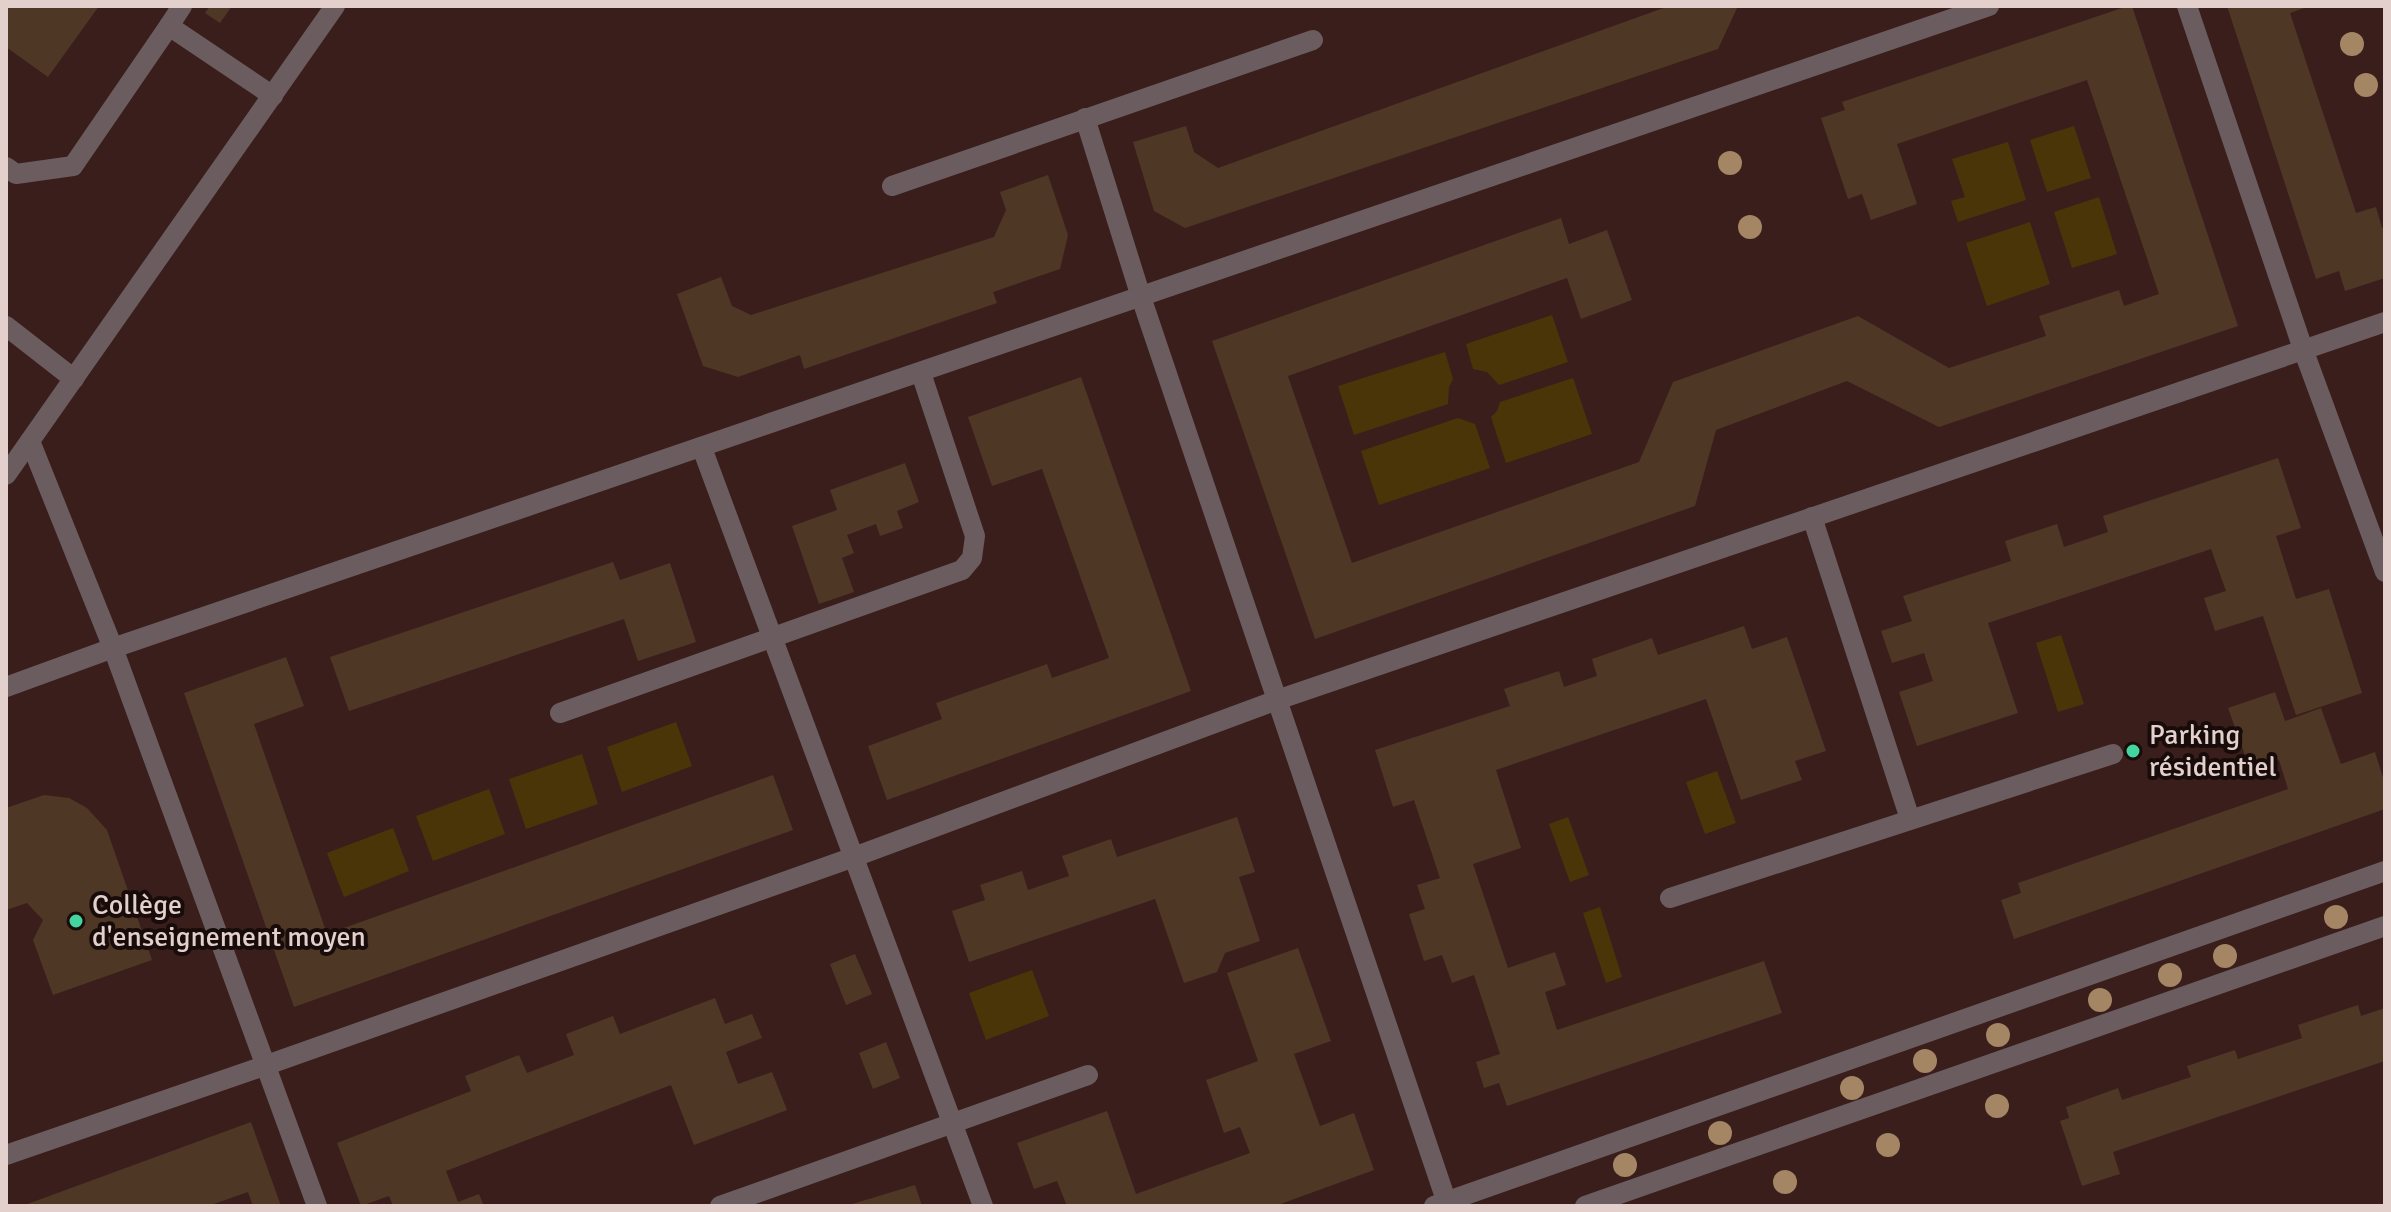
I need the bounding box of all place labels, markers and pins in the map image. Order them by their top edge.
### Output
place label: Parking résidentiel [2149,718,2277,784]
marker: Parking résidentiel [2124,742,2142,760]
place label: Collège d'enseignement moyen [92,888,366,954]
marker: Collège d'enseignement moyen [67,912,85,930]

